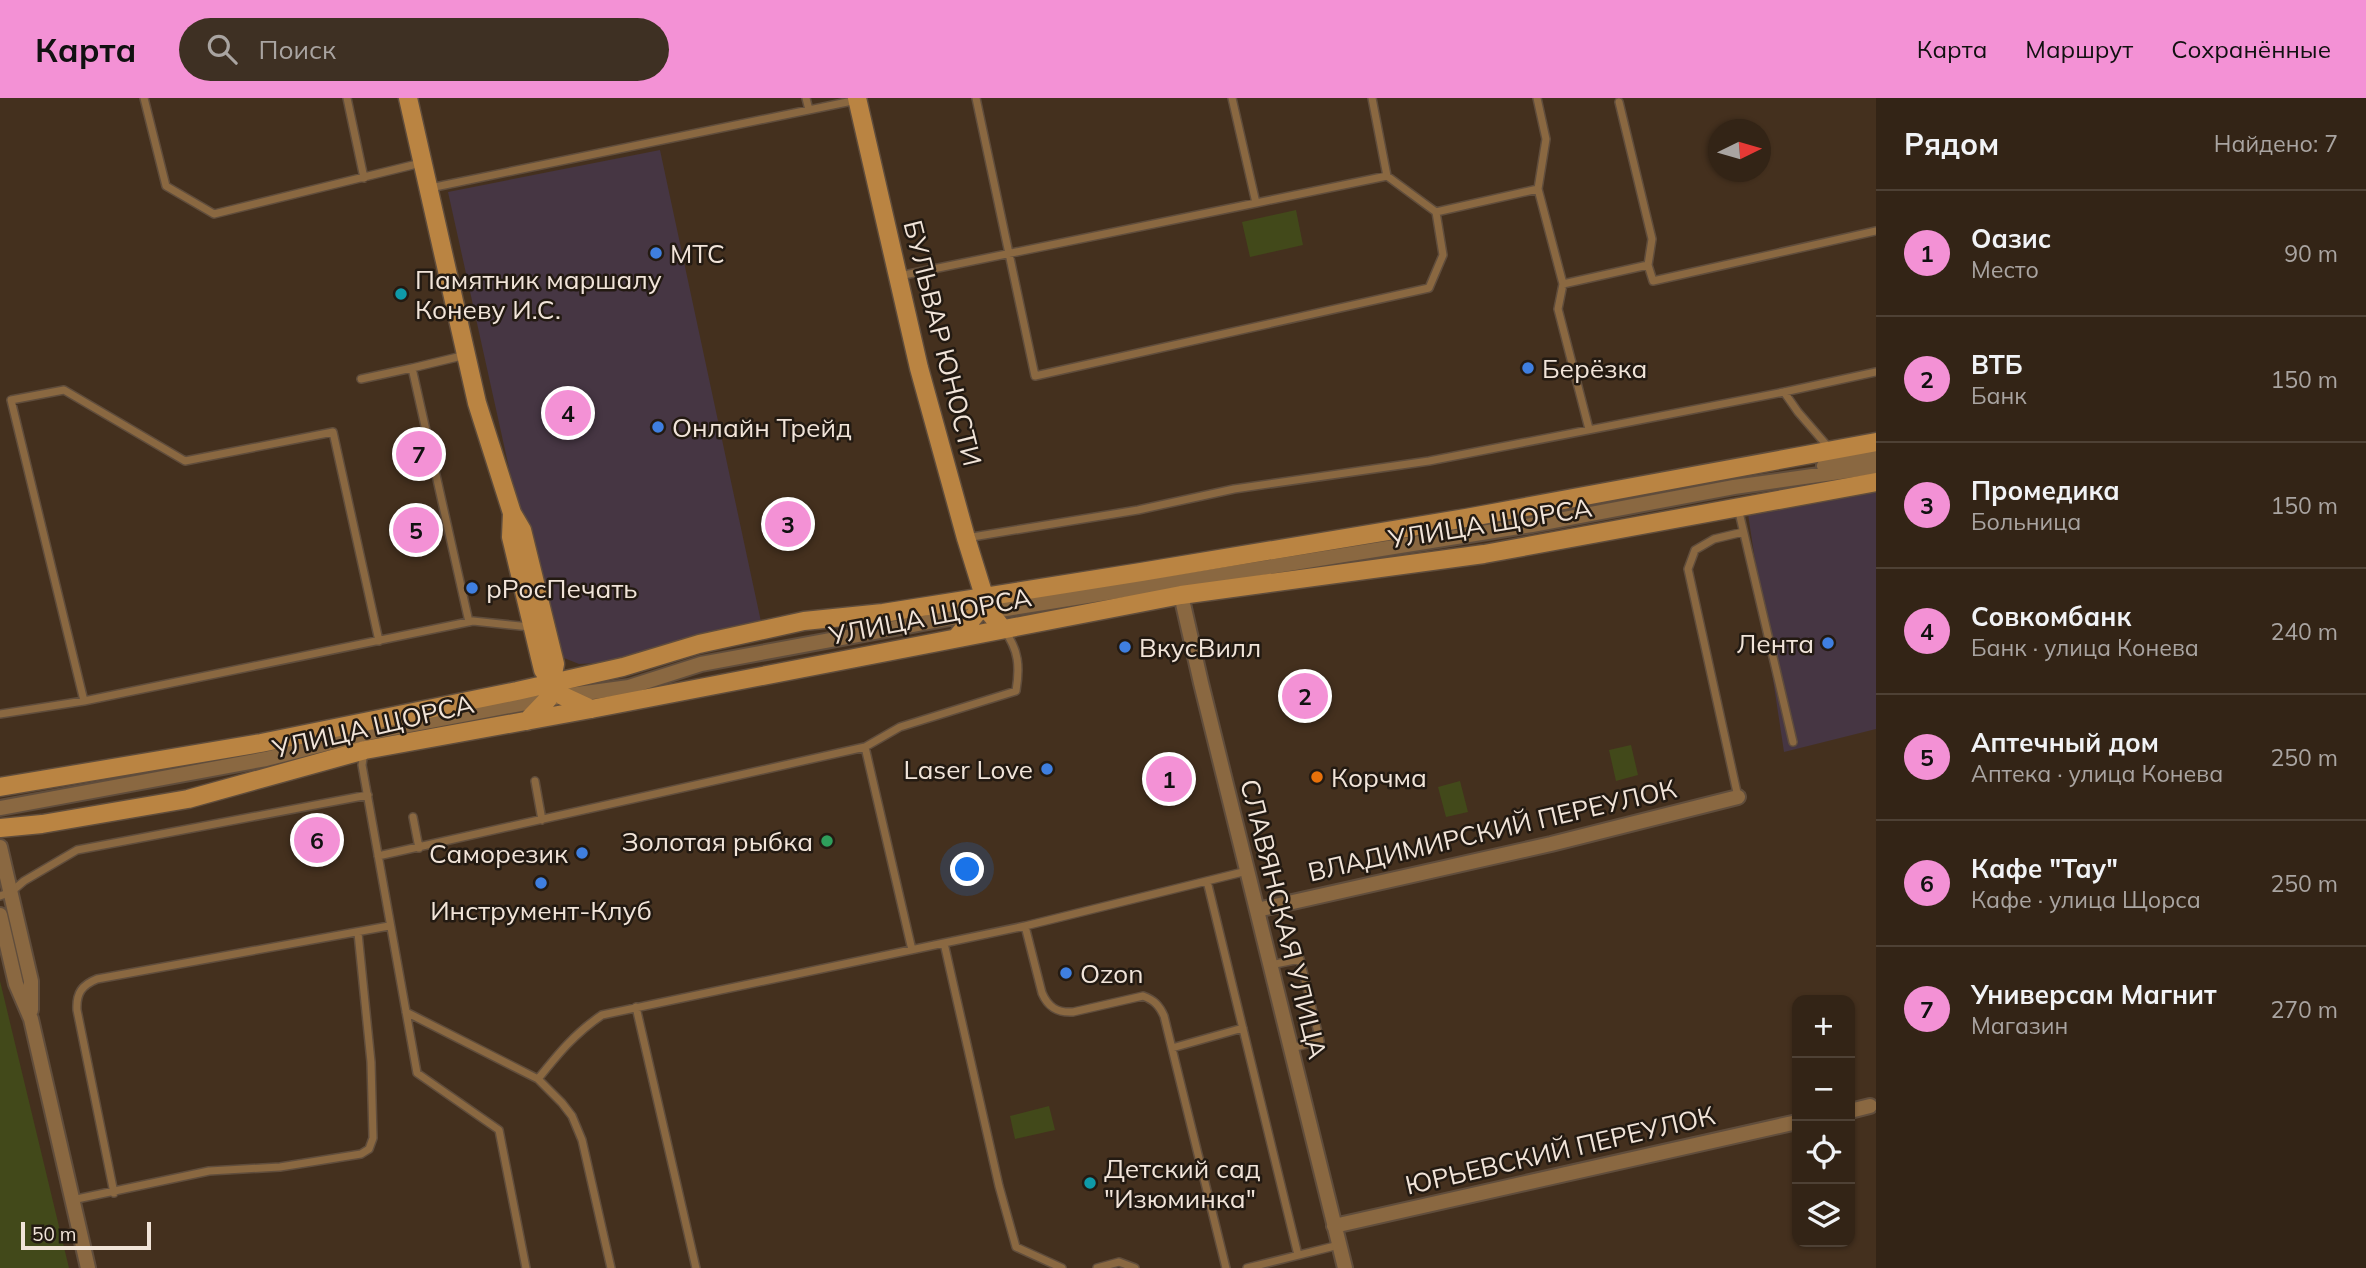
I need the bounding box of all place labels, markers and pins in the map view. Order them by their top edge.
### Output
place label: МТС [670,237,725,270]
marker: МТС [648,245,664,261]
place label: Памятник маршалу Коневу И.С. [415,263,662,326]
marker: Памятник маршалу Коневу И.С. [393,286,409,302]
place label: Берёзка [1542,352,1647,385]
marker: Берёзка [1520,360,1536,376]
pin: 4 [545,387,591,439]
place label: Онлайн Трейд [672,411,852,444]
marker: Онлайн Трейд [650,419,666,435]
pin: 7 [396,428,442,480]
pin: 3 [765,498,811,550]
pin: 5 [393,504,439,556]
place label: рРосПечать [486,572,638,605]
marker: рРосПечать [464,580,480,596]
place label: Лента [1737,627,1814,660]
place label: ВкусВилл [1139,631,1261,664]
marker: Лента [1820,635,1836,651]
marker: ВкусВилл [1117,639,1133,655]
pin: 2 [1282,670,1328,722]
place label: Laser Love [904,753,1033,786]
pin: 1 [1146,753,1192,805]
marker: Laser Love [1039,761,1055,777]
place label: Корчма [1331,761,1427,794]
marker: Корчма [1309,769,1325,785]
pin: 6 [294,814,340,866]
place label: Золотая рыбка [622,825,813,858]
marker: Золотая рыбка [819,833,835,849]
place label: Саморезик [429,837,568,870]
marker: Саморезик [574,845,590,861]
marker: Инструмент-Клуб [533,875,549,891]
place label: Инструмент-Клуб [430,894,652,927]
place label: Ozon [1080,957,1143,990]
marker: Ozon [1058,965,1074,981]
place label: Детский сад "Изюминка" [1104,1152,1261,1215]
marker: Детский сад "Изюминка" [1082,1175,1098,1191]

